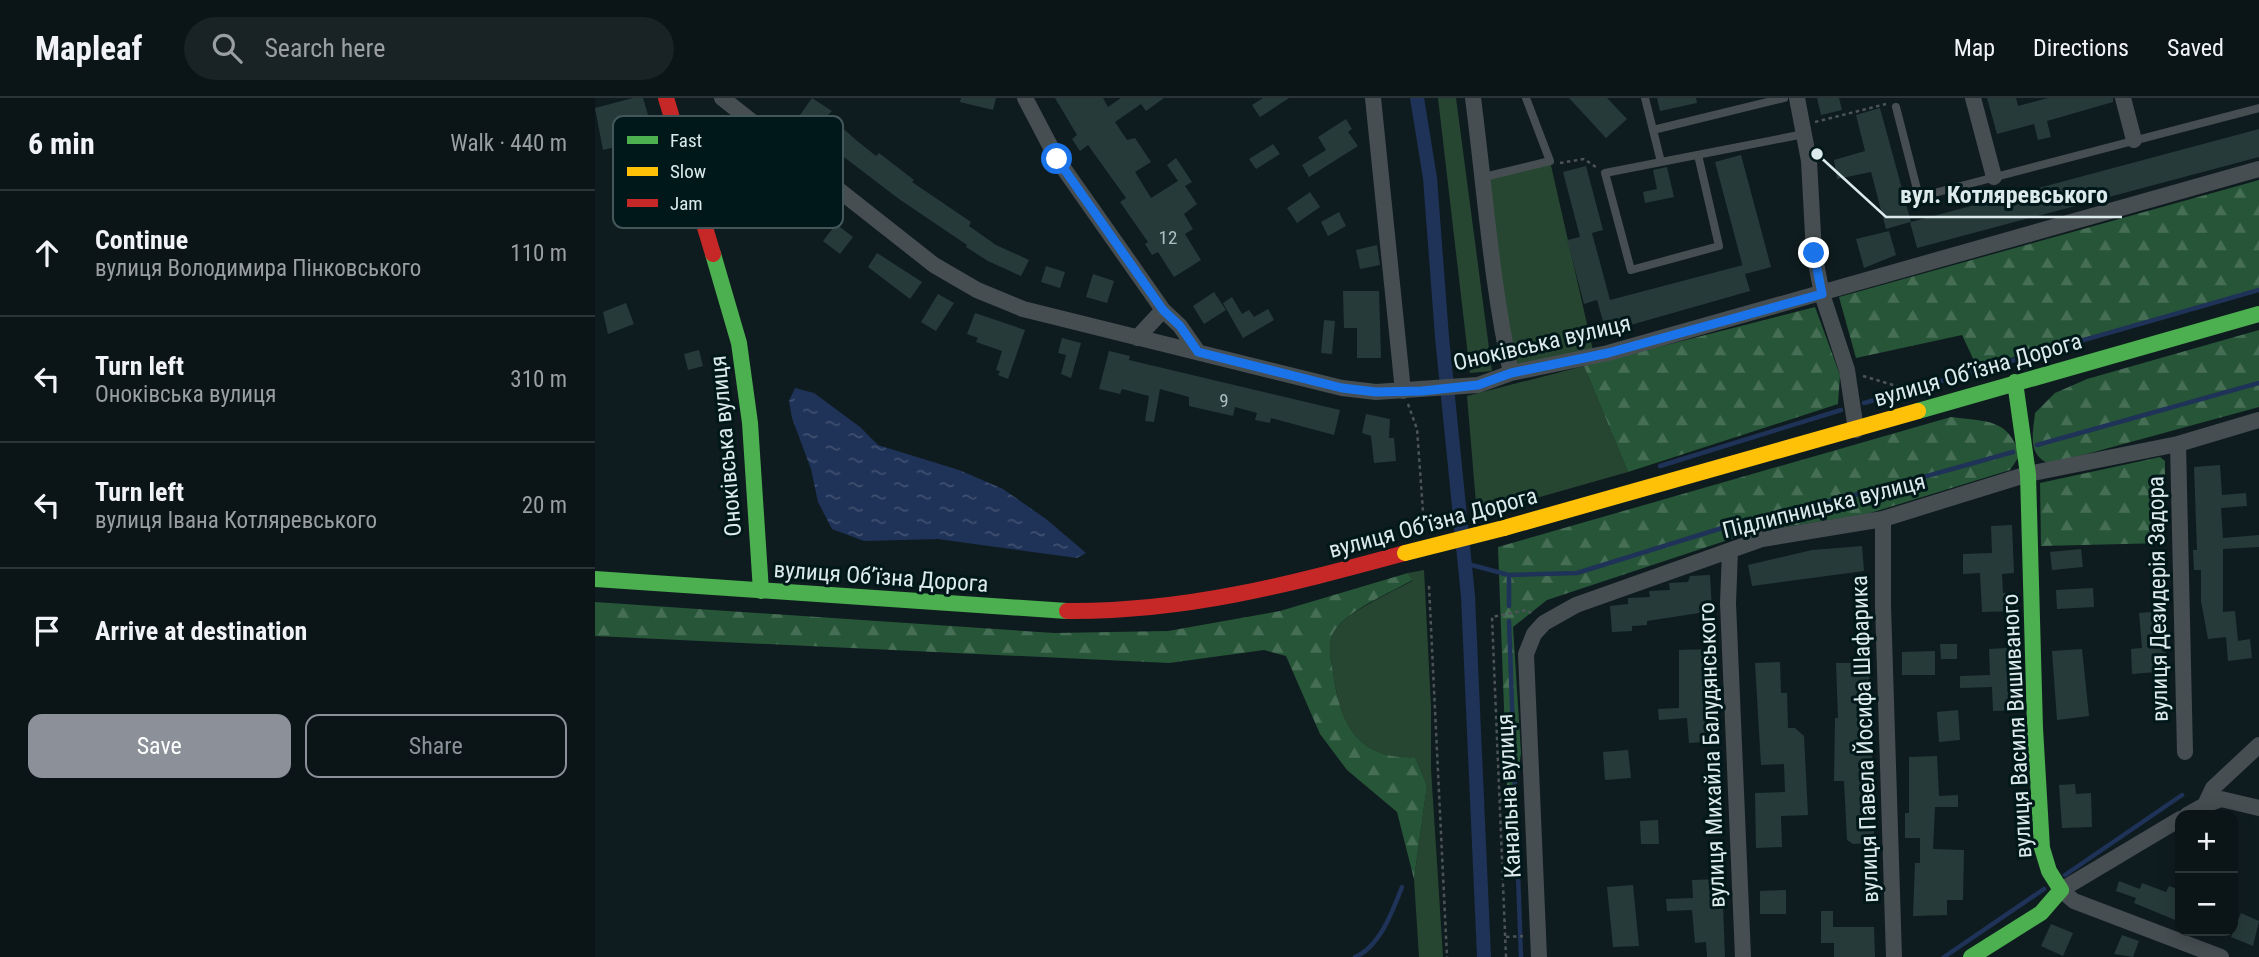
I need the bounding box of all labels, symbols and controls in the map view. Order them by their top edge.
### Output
search box [184,17,674,80]
text: Mapleaf [35,29,142,68]
icon: search [208,29,246,67]
text: Search here [264,33,385,63]
text: Map [1954,34,1995,62]
text: Directions [2033,34,2129,62]
text: Saved [2167,34,2224,62]
legend [613,116,843,228]
text: 6 min [28,126,95,161]
text: Fast [670,129,702,152]
text: Walk · 440 m [450,130,567,157]
route start [1041,143,1072,174]
text: Slow [670,160,706,183]
callout: вул. Котляревського [1886,172,2122,217]
text: вул. Котляревського [1900,181,2108,209]
text: Jam [670,192,703,215]
text: Continue [95,225,188,255]
house number: 12 [1159,226,1177,249]
icon: ahead [28,234,66,272]
route end [1798,237,1829,268]
text: 110 m [510,240,567,267]
text: вулиця Володимира Пінковського [95,255,421,282]
street label: Оноківська вулиця [1451,309,1633,377]
street label: вулиця Обʼїзна Дорога [1871,327,2085,413]
text: Turn left [95,351,184,381]
street label: Оноківська вулиця [705,355,747,537]
icon: left [28,360,66,398]
text: 310 m [510,366,567,393]
text: Оноківська вулиця [95,381,276,408]
house number: 9 [1219,389,1229,412]
street label: Підлипницька вулиця [1720,468,1928,544]
street label: вулиця Дезидерія Задора [2142,476,2174,722]
text: Turn left [95,477,184,507]
street label: вулиця Обʼїзна Дорога [1326,482,1540,564]
icon: left [28,486,66,524]
text: 20 m [522,492,567,519]
text: вулиця Івана Котляревського [95,507,377,534]
street label: вулиця Обʼїзна Дорога [773,556,989,598]
street label: вулиця Павела Йосифа Шафарика [1845,575,1884,903]
street label: вулиця Василя Вишиваного [1997,593,2037,859]
street label: вулиця Михайла Балудянського [1693,602,1731,908]
icon: arrive [28,612,66,650]
text: Arrive at destination [95,616,307,646]
street label: Канальна вулиця [1491,713,1527,879]
button: Save [28,714,291,778]
button: Share [305,714,567,778]
map controls [2175,810,2238,936]
button: + [2175,810,2238,873]
button: − [2175,873,2238,936]

